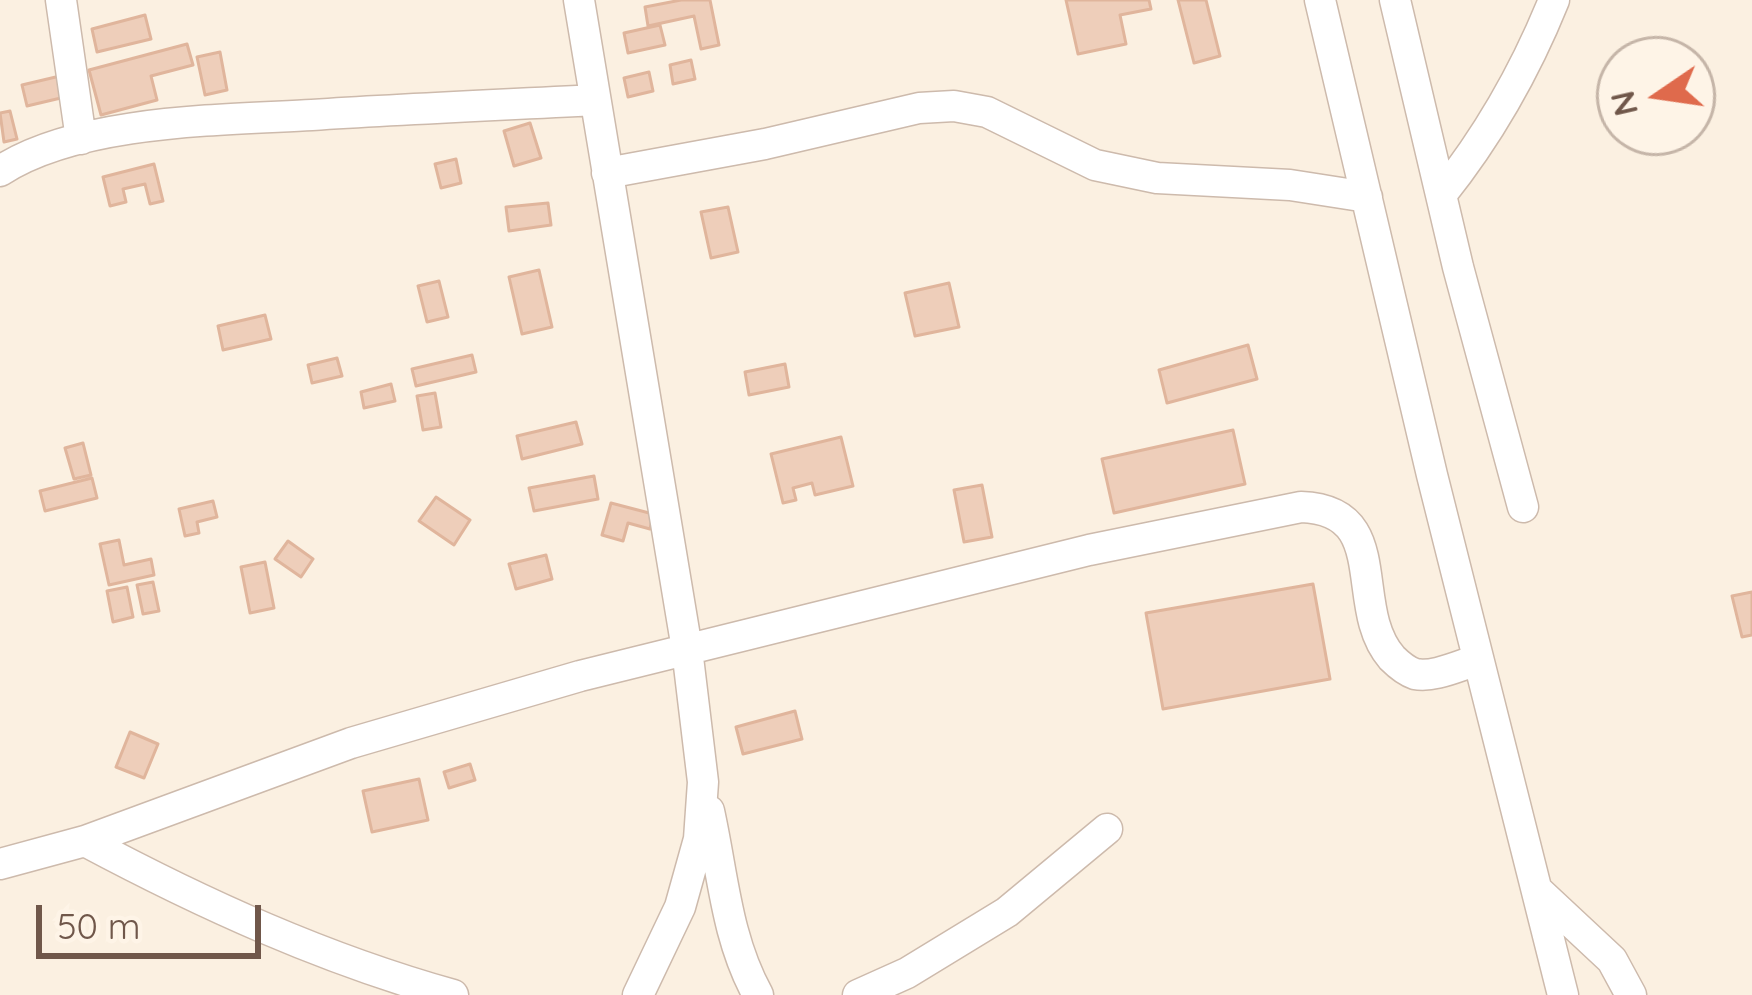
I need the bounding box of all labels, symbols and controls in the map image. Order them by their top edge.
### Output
north arrow [1596,36,1716,156]
text: N [1601,87,1646,120]
scale bar [42,881,267,955]
text: 50 m [57,903,141,948]

